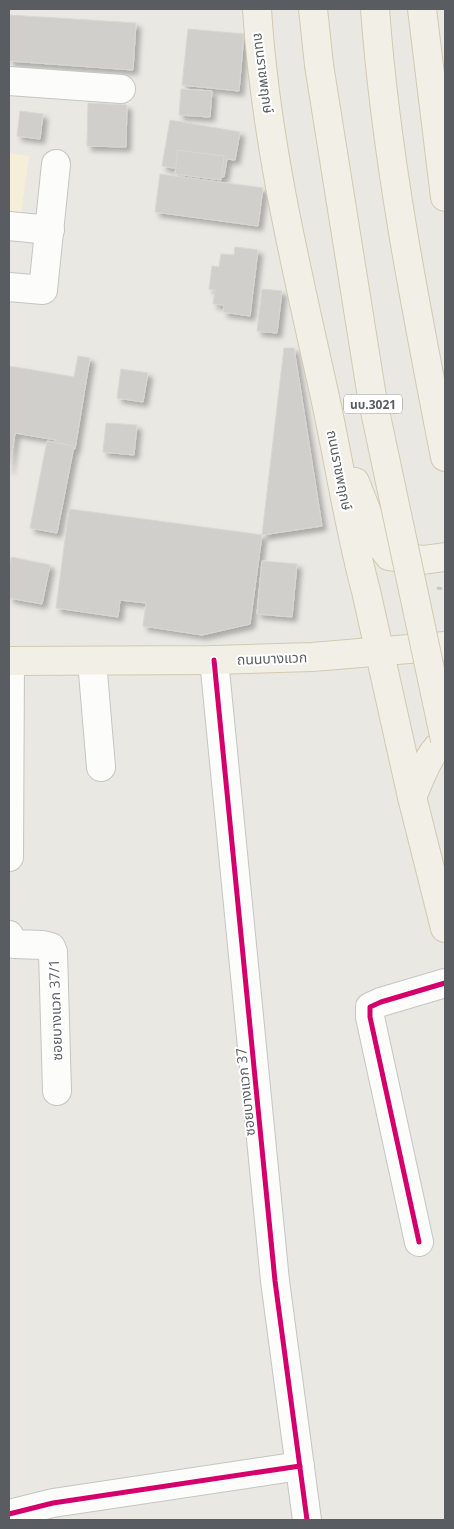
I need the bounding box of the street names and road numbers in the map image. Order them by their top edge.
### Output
street label: ถนนราชพฤกษ์ [250,31,278,115]
road number: นบ.3021 [344,394,402,414]
street label: ถนนราชพฤกษ์ [323,428,357,512]
street label: ถนนบางแวก [237,647,307,669]
street label: ซอยบางแวก 37/1 [44,959,66,1061]
street label: ซอยบางแวก 37 [231,1047,259,1137]

